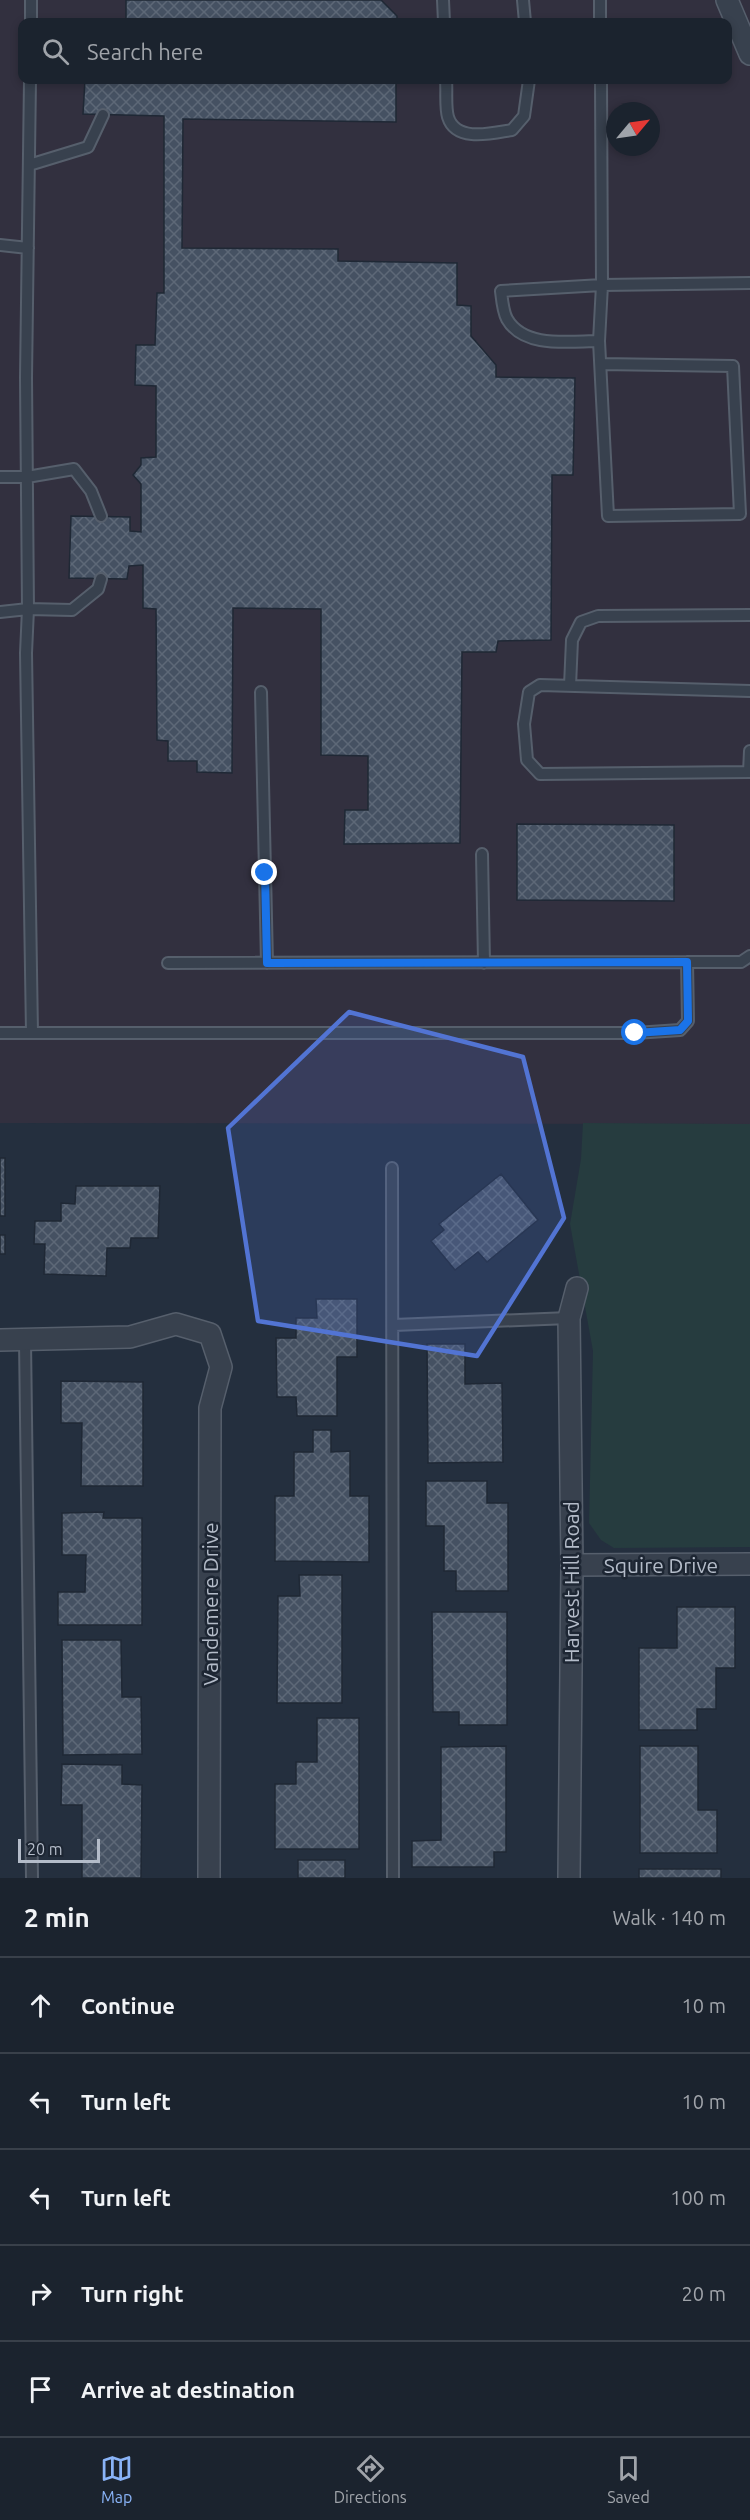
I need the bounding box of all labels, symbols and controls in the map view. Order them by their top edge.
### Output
search box [18,18,732,84]
icon: search [39,35,72,68]
text: Search here [87,39,203,64]
north arrow [606,102,660,156]
route end [251,859,277,885]
route start [621,1019,647,1045]
street label: Harvest Hill Road [559,1501,583,1663]
street label: Vandemere Drive [198,1522,222,1686]
street label: Squire Drive [604,1553,718,1577]
scale bar [18,1836,100,1864]
text: 20 m [27,1840,63,1858]
text: 2 min [24,1903,90,1932]
text: Walk · 140 m [613,1906,726,1929]
icon: ahead [24,1989,57,2022]
text: Continue [81,1993,175,2018]
text: 10 m [682,1994,726,2017]
icon: left [24,2085,57,2118]
text: Turn left [81,2089,171,2114]
text: 10 m [682,2090,726,2113]
icon: left [24,2181,57,2214]
text: Turn left [81,2185,171,2210]
text: 100 m [670,2186,726,2209]
icon: right [24,2277,57,2310]
text: Turn right [81,2281,183,2306]
text: 20 m [682,2282,726,2305]
icon: arrive [24,2373,57,2406]
text: Arrive at destination [81,2377,295,2402]
tab: Map [100,2452,133,2506]
tab: Directions [334,2452,407,2506]
tab: Saved [607,2452,650,2506]

